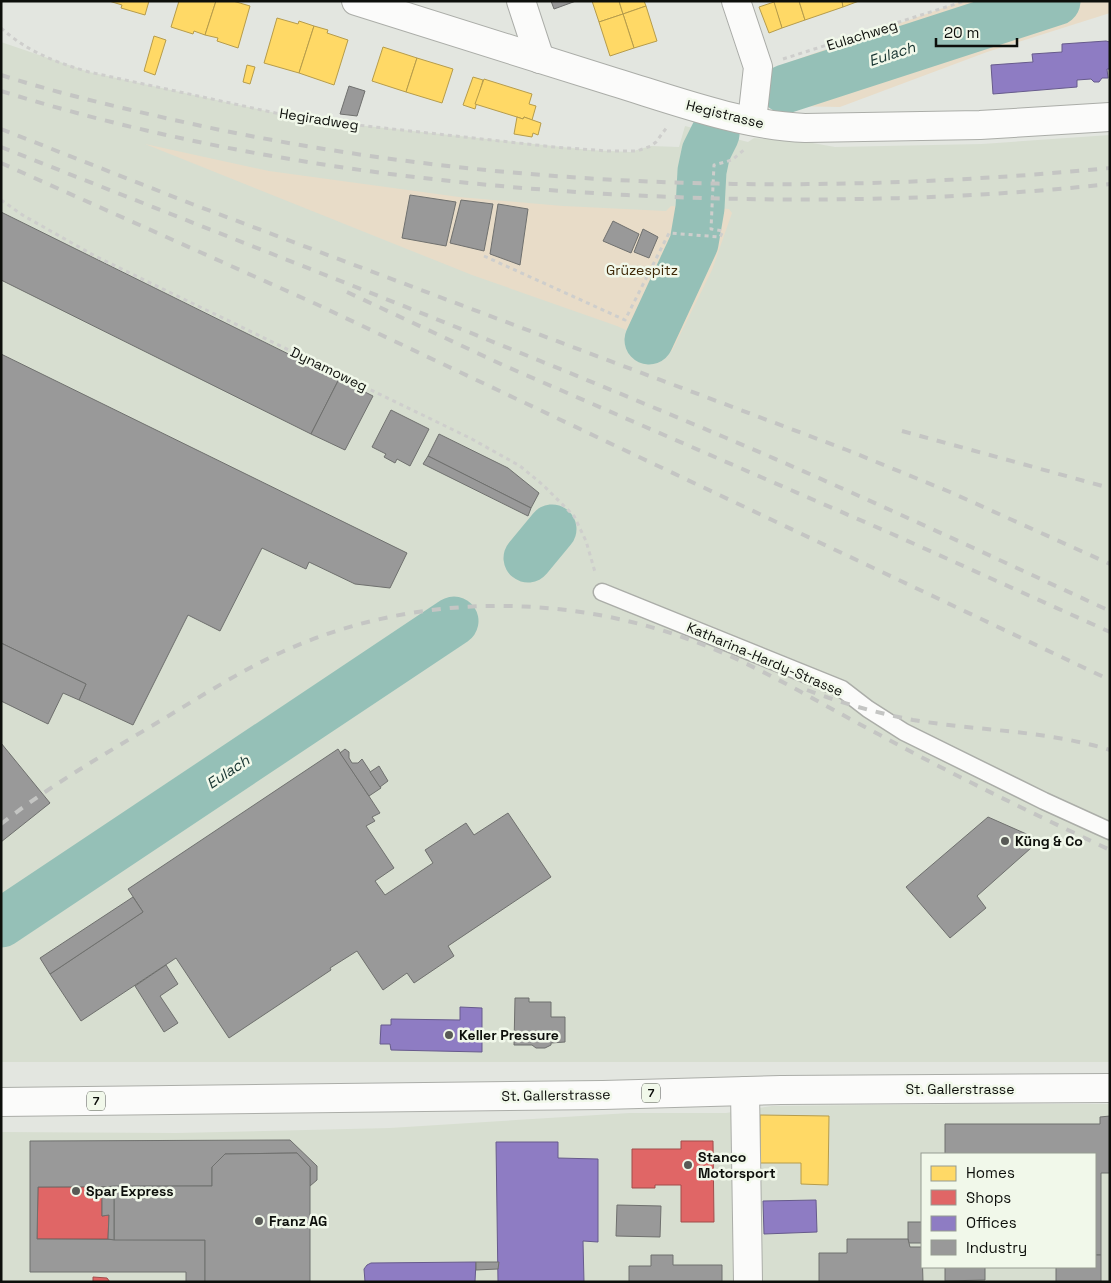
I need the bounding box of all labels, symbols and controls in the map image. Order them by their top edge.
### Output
scale bar [936,15,1017,47]
street label: Eulachweg [825,16,899,54]
text: 20 m [944,23,979,42]
water label: Eulach [866,38,918,70]
street label: Hegistrasse [684,96,766,132]
street label: Hegiradweg [278,104,360,134]
park label: Grüzespitz [606,261,678,279]
street label: Dynamoweg [288,343,370,395]
street label: Katharina-Hardy-Strasse [684,618,846,700]
water label: Eulach [203,750,254,793]
place label: Küng & Co [1015,832,1083,850]
marker: Küng & Co [999,835,1011,847]
place label: Keller Pressure [459,1026,559,1044]
marker: Keller Pressure [443,1029,455,1041]
street label: St. Gallerstrasse [905,1080,1015,1098]
road number: 7 [642,1084,660,1102]
street label: St. Gallerstrasse [501,1085,611,1105]
road number: 7 [87,1092,105,1110]
place label: Stanco Motorsport [698,1148,776,1182]
legend [921,1153,1096,1268]
marker: Stanco Motorsport [682,1159,694,1171]
text: Homes [966,1163,1015,1182]
place label: Spar Express [86,1182,174,1200]
marker: Spar Express [70,1185,82,1197]
text: Shops [966,1188,1011,1207]
place label: Franz AG [269,1212,327,1230]
text: Offices [966,1213,1017,1232]
marker: Franz AG [253,1215,265,1227]
text: Industry [966,1238,1027,1257]

